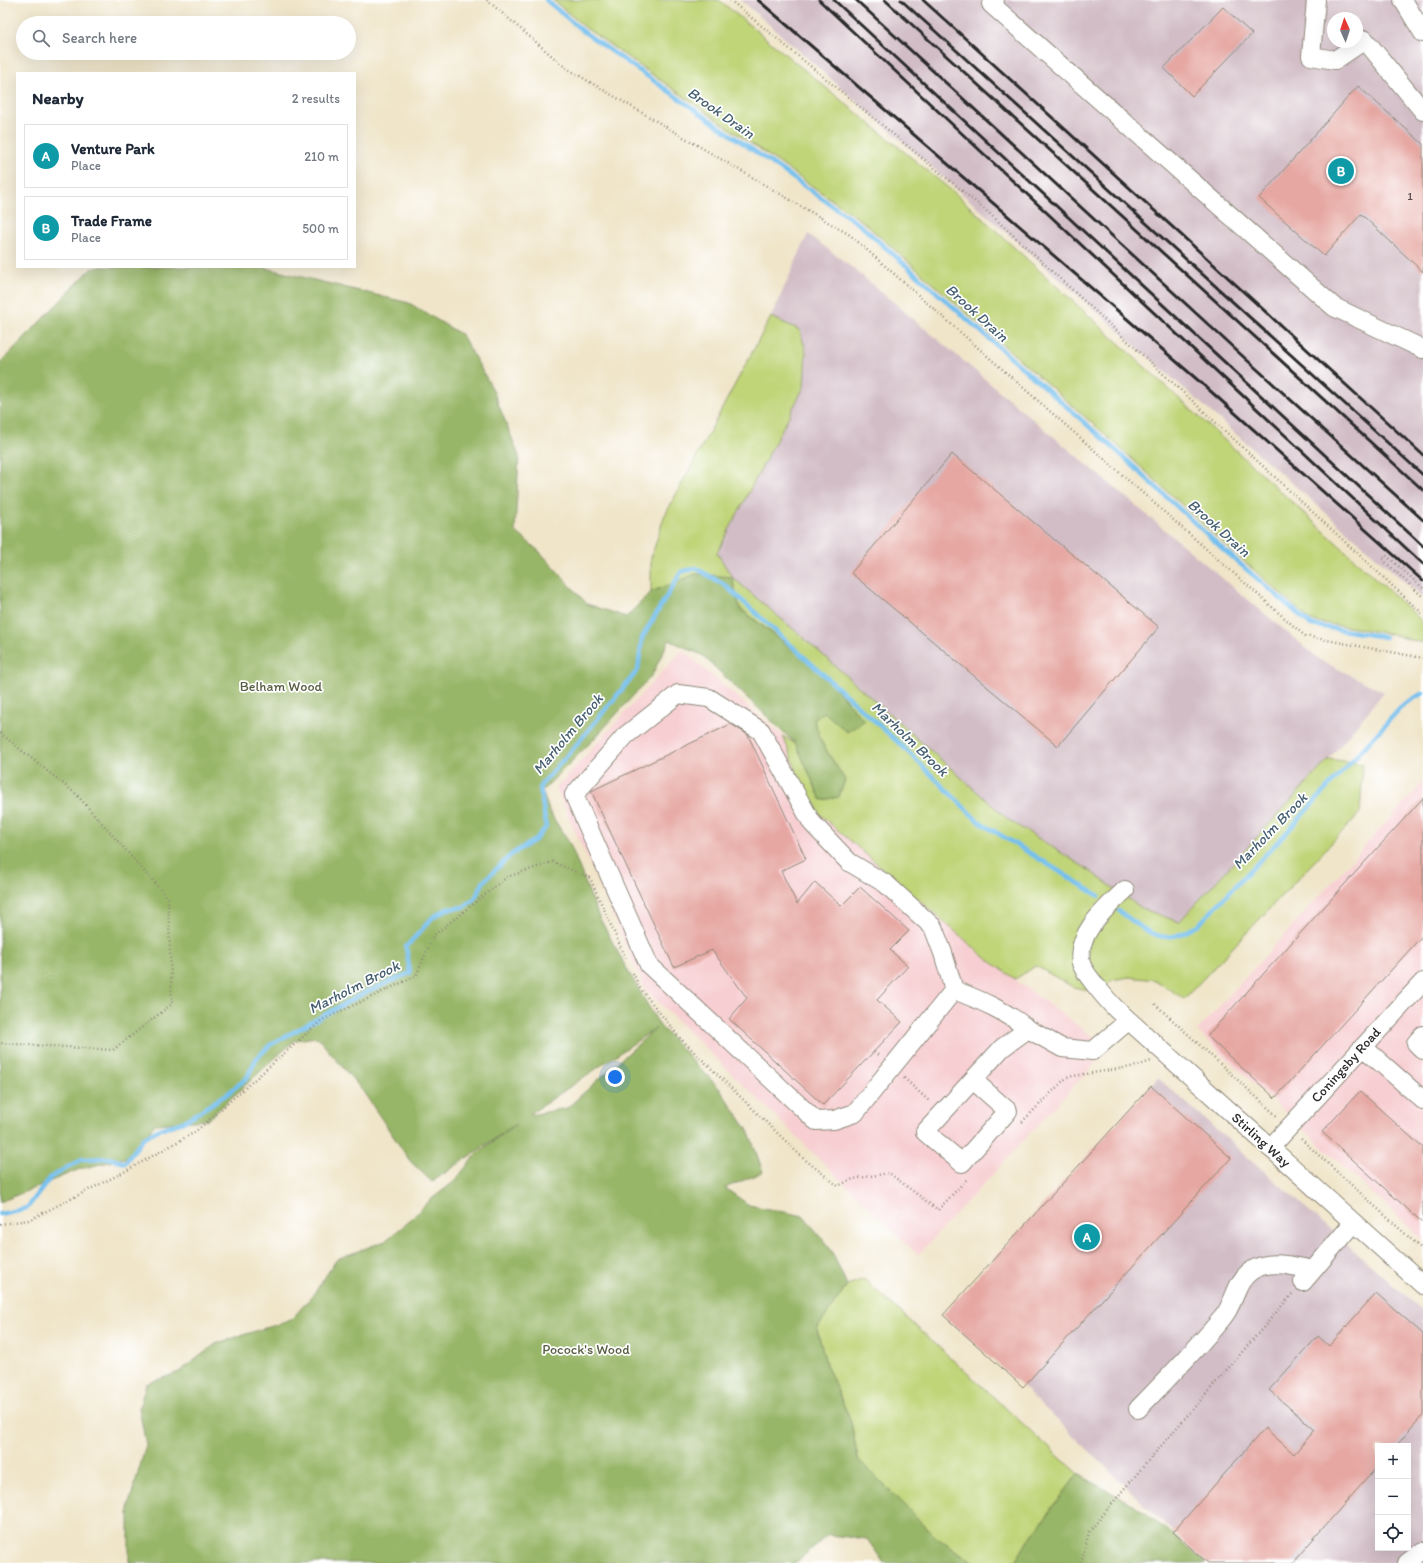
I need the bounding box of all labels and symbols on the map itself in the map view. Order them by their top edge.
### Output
north arrow [1327,12,1363,48]
water label: Brook Drain [684,83,758,143]
pin: B [1328,156,1354,186]
house number: 1 [1407,189,1413,203]
water label: Brook Drain [942,280,1012,346]
water label: Brook Drain [1184,495,1254,561]
park label: Belham Wood [240,678,323,695]
water label: Marholm Brook [529,689,608,778]
water label: Marholm Brook [868,698,953,781]
water label: Marholm Brook [1229,788,1312,873]
water label: Marholm Brook [306,956,404,1018]
street label: Coningsby Road [1308,1024,1385,1106]
your location [605,1067,625,1087]
street label: Stirling Way [1228,1109,1294,1171]
pin: A [1074,1222,1100,1252]
park label: Pocock's Wood [542,1341,630,1358]

